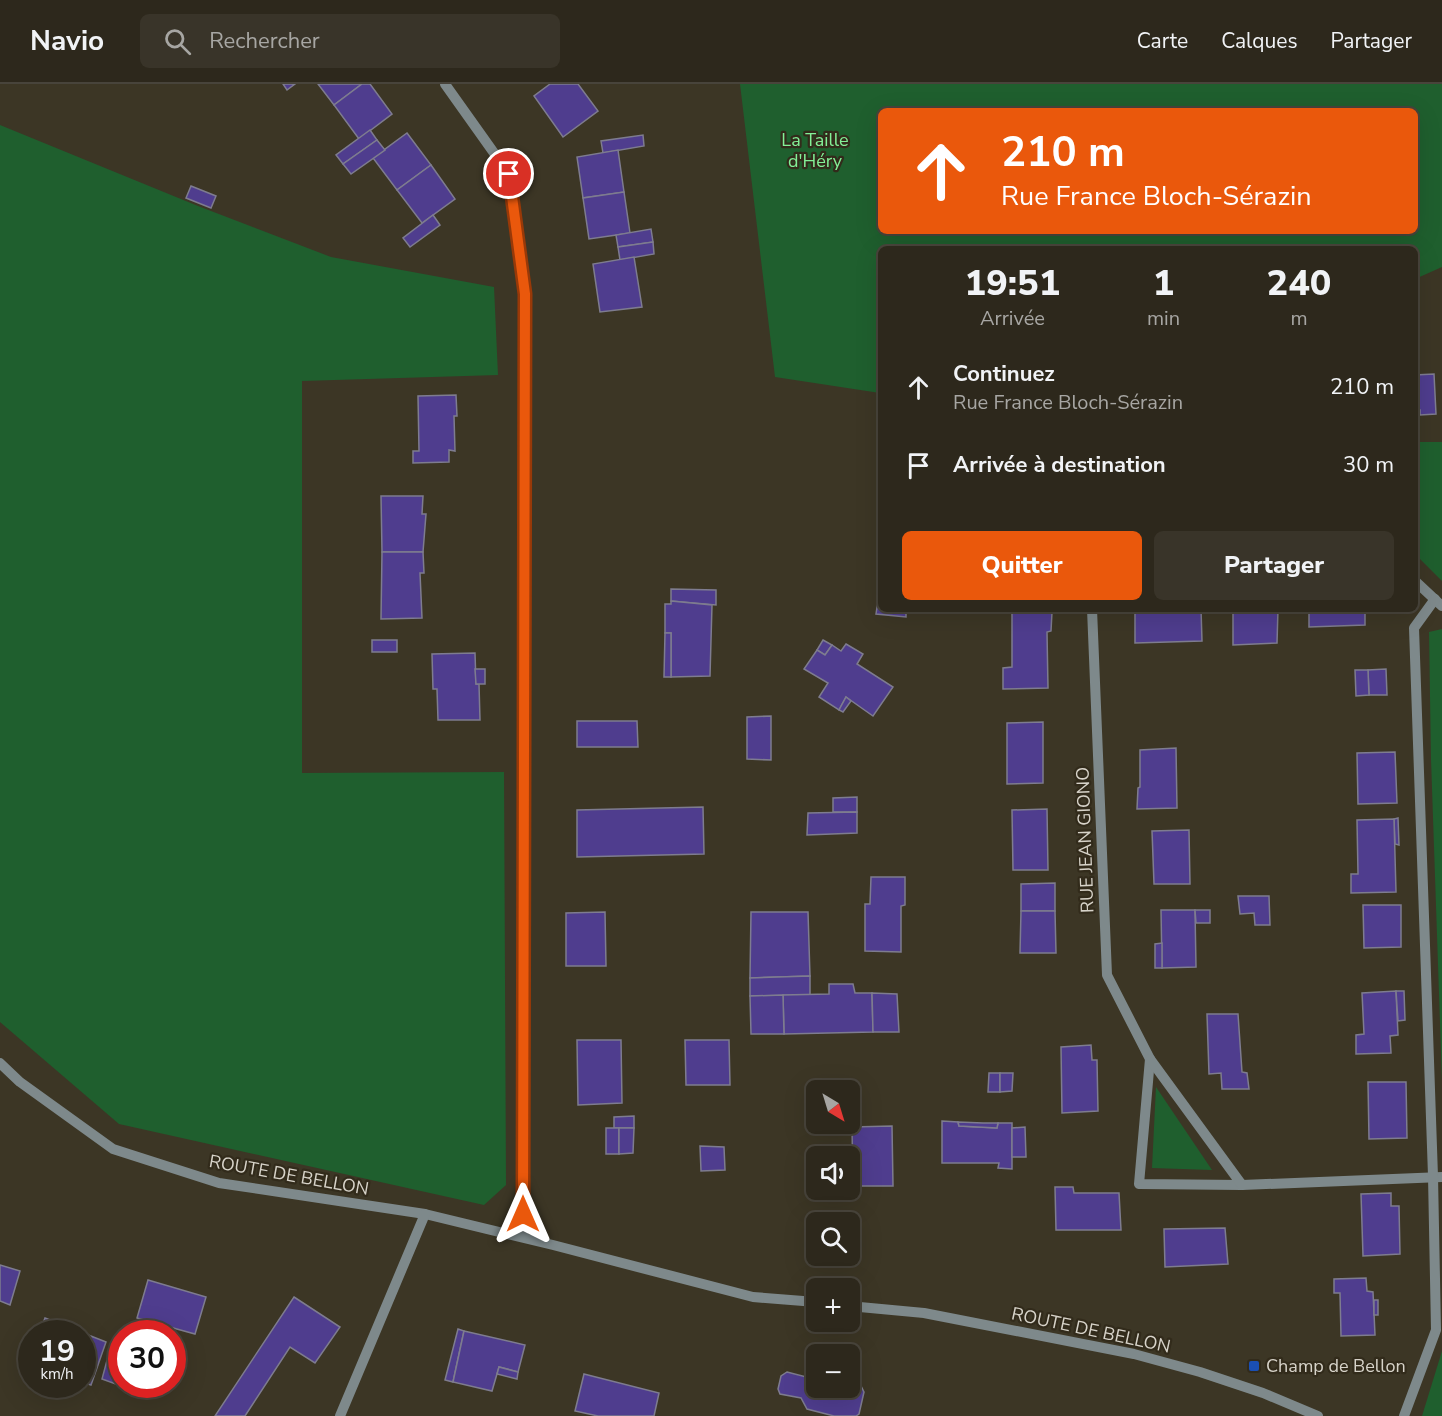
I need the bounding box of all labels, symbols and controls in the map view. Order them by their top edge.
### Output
search box [140,14,560,68]
text: Navio [30,22,104,60]
icon: search [161,25,194,58]
text: Rechercher [209,26,320,56]
text: Carte [1137,27,1188,55]
text: Calques [1221,27,1298,55]
text: Partager [1331,27,1412,55]
text: 210 m [1001,124,1125,181]
park label: La Taille d'Héry [781,128,849,173]
icon: ahead [902,132,980,210]
pin [483,148,534,199]
icon: arrive [492,157,525,190]
text: Rue France Bloch-Sérazin [1001,178,1312,215]
text: 19:51 [965,259,1060,308]
text: 1 [1153,259,1174,308]
text: 240 [1267,259,1331,308]
text: Arrivée [980,305,1045,332]
text: min [1147,305,1180,332]
text: m [1290,305,1308,332]
text: Continuez [953,359,1055,389]
icon: ahead [902,371,935,404]
text: 210 m [1330,372,1394,402]
text: Rue France Bloch-Sérazin [953,389,1183,416]
icon: arrive [902,449,935,482]
text: Arrivée à destination [953,450,1166,480]
text: 30 m [1343,450,1394,480]
button: Quitter [902,531,1142,600]
button: Partager [1154,531,1394,600]
street label: RUE JEAN GIONO [1070,767,1100,913]
north arrow [806,1080,860,1134]
map controls [806,1080,860,1398]
button: sound [806,1146,860,1200]
street label: ROUTE DE BELLON [207,1149,371,1201]
position arrow [491,1182,555,1246]
button: search [806,1212,860,1266]
button: + [806,1278,860,1332]
street label: ROUTE DE BELLON [1009,1301,1173,1359]
speed limit sign: 30 [108,1320,186,1398]
text: 19 [39,1331,75,1372]
button: − [806,1344,860,1398]
place label: Champ de Bellon [1266,1354,1406,1378]
marker: Champ de Bellon [1247,1359,1261,1373]
text: km/h [40,1364,74,1384]

